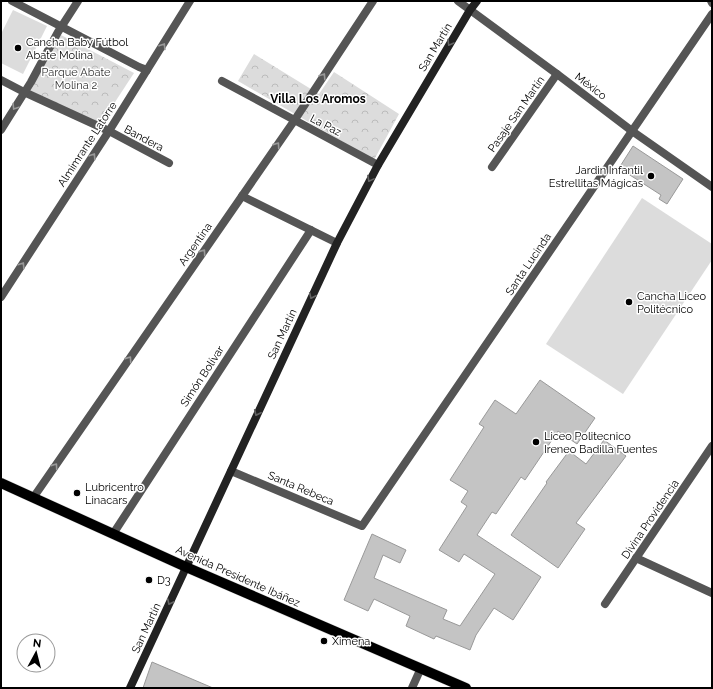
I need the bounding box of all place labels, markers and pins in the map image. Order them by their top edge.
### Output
place label: Cancha Baby Fútbol Abate Molina [26,36,128,62]
marker: Cancha Baby Fútbol Abate Molina [13,43,23,53]
place label: Jardin Infantil Estrellitas Mágicas [549,164,643,190]
marker: Jardin Infantil Estrellitas Mágicas [646,171,656,181]
place label: Cancha Liceo Politécnico [637,290,706,316]
marker: Cancha Liceo Politécnico [624,297,634,307]
place label: Liceo Politecnico Ireneo Badilla Fuentes [544,430,657,456]
marker: Liceo Politecnico Ireneo Badilla Fuentes [531,437,541,447]
place label: Lubricentro Linacars [85,481,144,507]
marker: Lubricentro Linacars [72,488,82,498]
place label: D3 [157,574,171,587]
marker: D3 [144,575,154,585]
place label: Ximena [332,635,370,648]
marker: Ximena [319,636,329,646]

